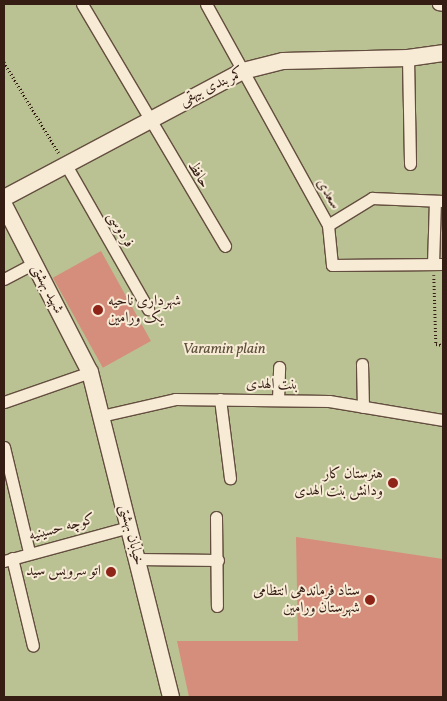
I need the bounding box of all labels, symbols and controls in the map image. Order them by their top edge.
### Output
street label: کمربندی بیهقی [177,64,247,110]
street label: حافظ [183,158,213,192]
street label: سعدی [312,175,344,213]
street label: فردوسی [103,209,137,251]
street label: شهید بهشتی [27,261,67,317]
place label: شهرداری ناحیه یک ورامین [108,292,181,327]
marker: شهرداری ناحیه یک ورامین [92,304,104,316]
park label: Varamin plain [182,341,266,359]
street label: بنت الهدی [246,376,298,394]
place label: هنرستان کار ودانش بنت الهدی [294,465,383,500]
marker: هنرستان کار ودانش بنت الهدی [387,477,399,489]
street label: خیابان بهشتی [115,503,147,567]
street label: کوچه حسینیه [27,511,97,545]
place label: اتو سرویس سید [26,563,101,581]
marker: اتو سرویس سید [105,566,117,578]
place label: ستاد فرماندهی انتظامی شهرستان ورامین [253,582,360,617]
marker: ستاد فرماندهی انتظامی شهرستان ورامین [364,594,376,606]

